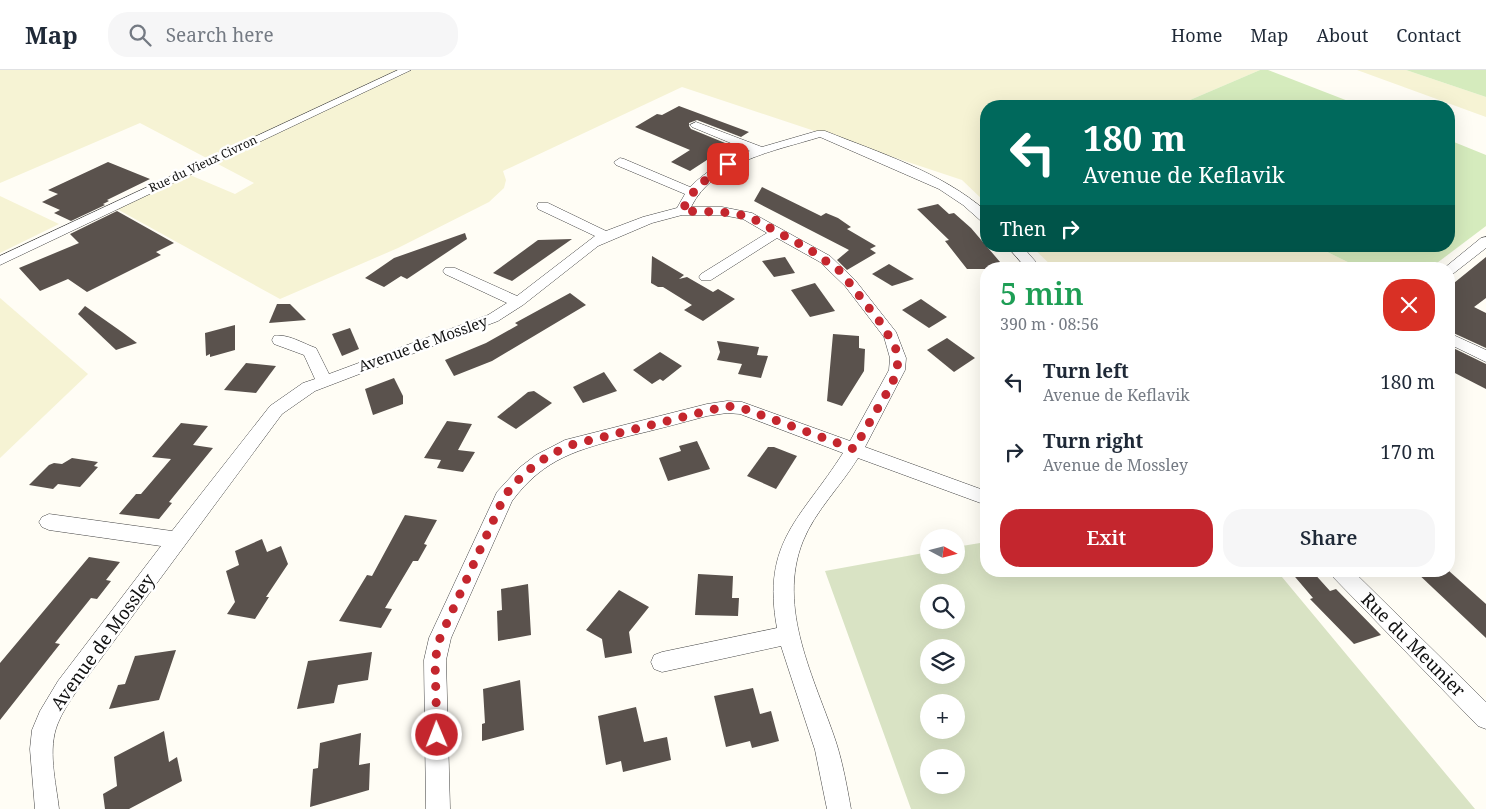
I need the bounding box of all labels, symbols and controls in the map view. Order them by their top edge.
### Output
search box [108,12,458,57]
text: Map [25,18,78,51]
icon: search [126,21,154,49]
text: Search here [166,22,274,48]
text: Home [1171,23,1222,47]
text: Map [1250,23,1288,47]
text: About [1316,23,1368,47]
text: Contact [1396,23,1461,47]
text: 180 m [1083,114,1186,161]
icon: left [1000,120,1065,185]
street label: Rue du Vieux Civron [146,131,260,196]
pin [707,143,749,185]
icon: arrive [714,150,742,178]
text: Avenue de Keflavik [1083,159,1285,189]
icon: right [1056,215,1084,243]
text: Then [1000,216,1046,242]
text: 5 min [1000,273,1084,314]
button: close [1383,279,1435,331]
street label: Avenue de Mossley [355,310,490,376]
text: 390 m · 08:56 [1000,313,1099,335]
text: Turn left [1043,358,1129,384]
icon: left [1000,368,1028,396]
text: 180 m [1380,369,1435,395]
text: Avenue de Keflavik [1043,384,1190,406]
text: Turn right [1043,428,1143,454]
icon: right [1000,438,1028,466]
text: 170 m [1380,439,1435,465]
text: Avenue de Mossley [1043,454,1188,476]
button: Exit [1000,509,1213,567]
button: Share [1223,509,1435,567]
north arrow [920,529,965,574]
map controls [920,529,965,794]
street label: Avenue de Mossley [45,568,160,715]
button: search [920,584,965,629]
street label: Rue du Meunier [1356,587,1471,702]
button: layers [920,639,965,684]
button: + [920,694,965,739]
position arrow [410,708,462,760]
button: − [920,749,965,794]

